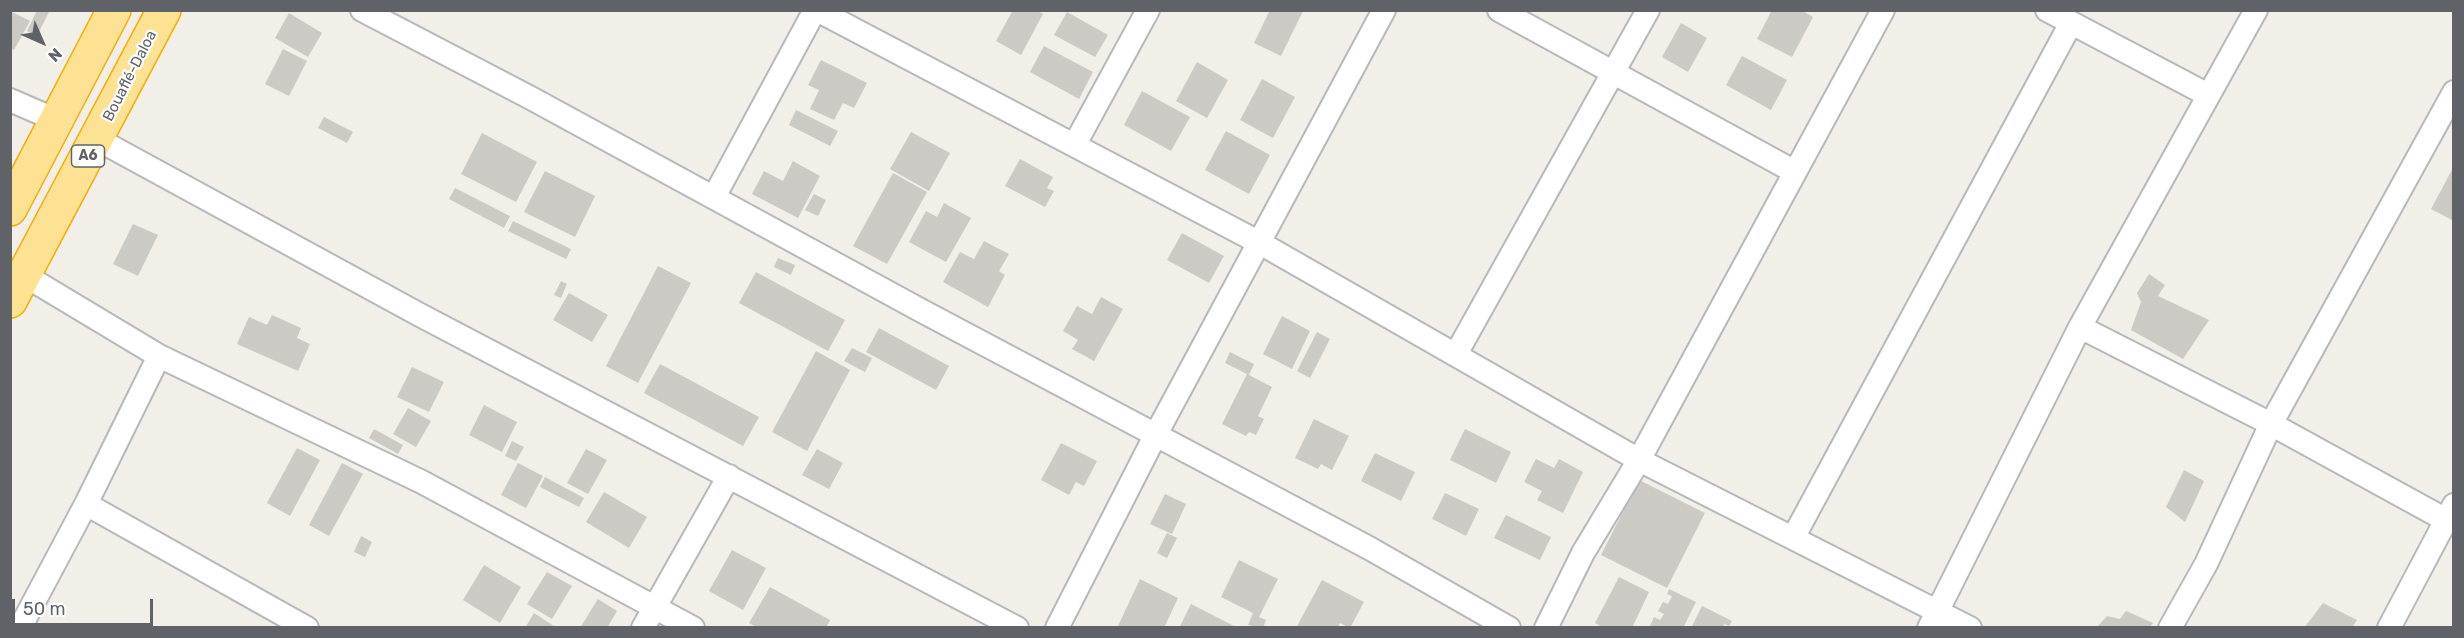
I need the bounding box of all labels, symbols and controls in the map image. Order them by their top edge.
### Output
north arrow [12,12,72,72]
street label: Bouaflé-Daloa [99,28,161,124]
text: N [44,44,66,66]
road number: A6 [72,145,104,167]
scale bar [15,587,156,625]
text: 50 m [23,598,66,620]

